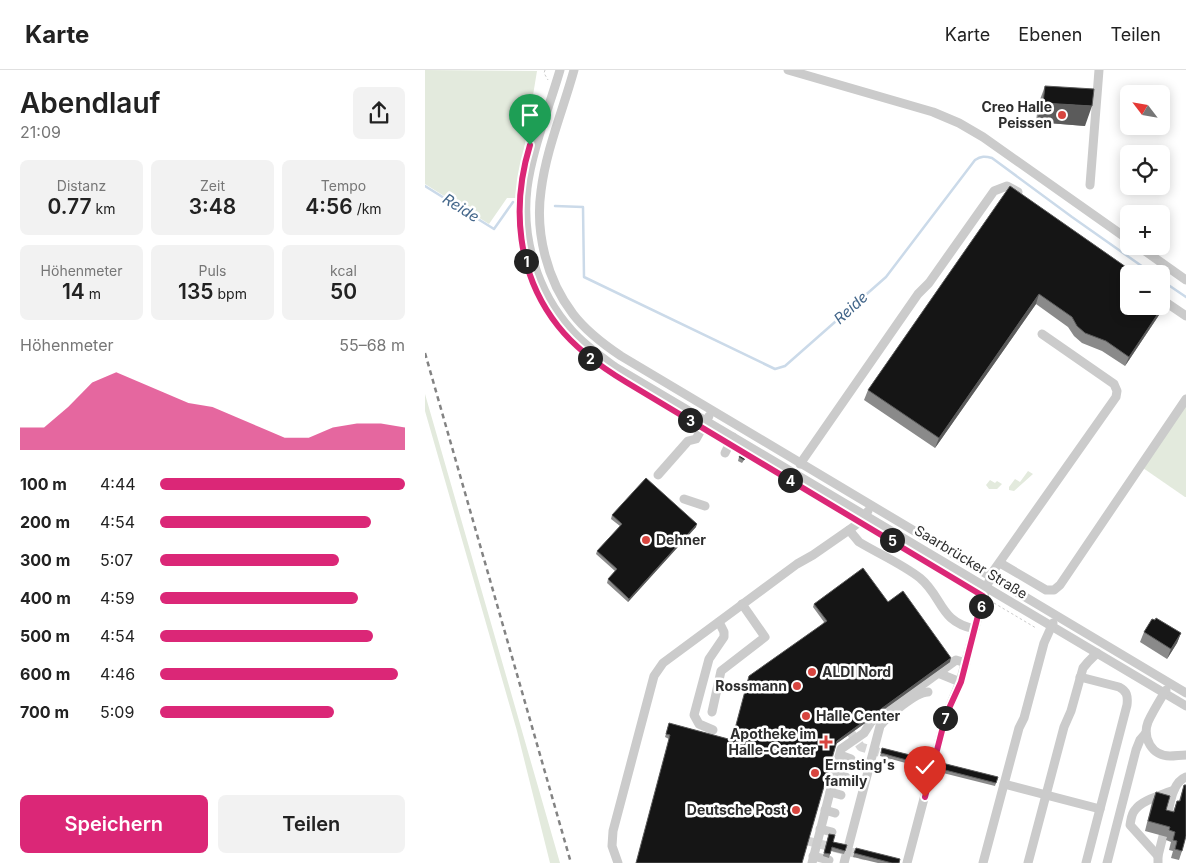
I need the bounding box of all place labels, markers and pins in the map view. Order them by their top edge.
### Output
pin [509,94,551,145]
place label: Creo Halle Peissen [982,98,1052,131]
marker: Creo Halle Peissen [1056,109,1068,121]
pin: 1 [513,248,539,274]
pin: 2 [577,346,603,370]
pin: 3 [677,408,703,432]
pin: 4 [777,468,803,492]
pin: 5 [879,528,905,552]
place label: Dehner [656,531,706,548]
marker: Dehner [640,534,652,546]
pin: 6 [969,594,993,618]
place label: ALDI Nord [822,663,891,680]
marker: ALDI Nord [806,666,818,678]
place label: Rossmann [715,677,787,694]
marker: Rossmann [791,680,803,692]
pin: 7 [933,706,957,730]
place label: Halle Center [816,707,901,724]
marker: Halle Center [800,710,812,722]
place label: Apotheke im Halle-Center [728,725,816,758]
marker: Apotheke im Halle-Center [820,736,832,748]
pin [904,746,946,797]
place label: Ernsting's family [825,756,895,789]
marker: Ernsting's family [809,767,821,779]
place label: Deutsche Post [687,801,786,818]
marker: Deutsche Post [790,804,802,816]

